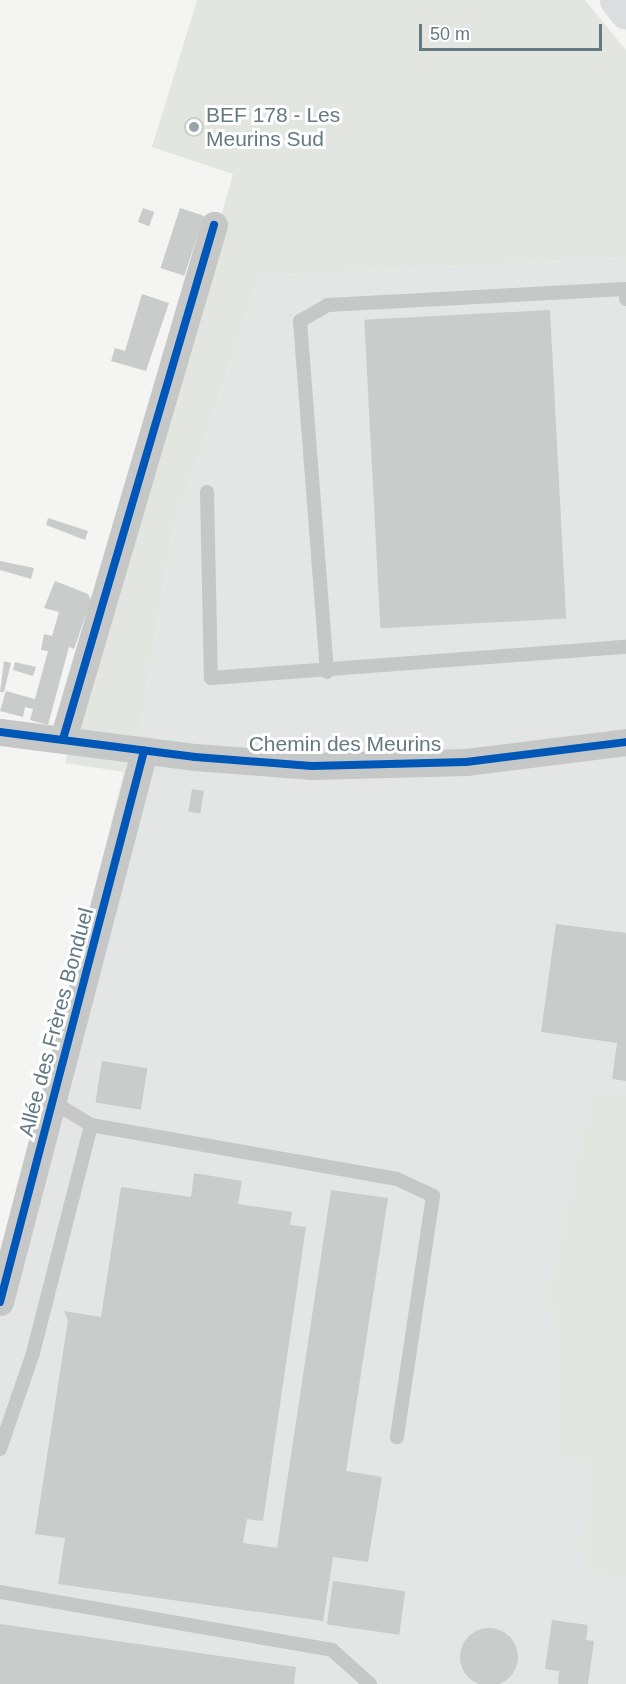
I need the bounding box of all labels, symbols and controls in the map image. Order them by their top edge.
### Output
scale bar [422,12,605,50]
text: 50 m [430,24,470,44]
place label: BEF 178 - Les Meurins Sud [206,102,340,152]
marker: BEF 178 - Les Meurins Sud [187,120,201,134]
street label: Chemin des Meurins [249,731,441,757]
street label: Allée des Frères Bonduel [13,905,99,1139]

